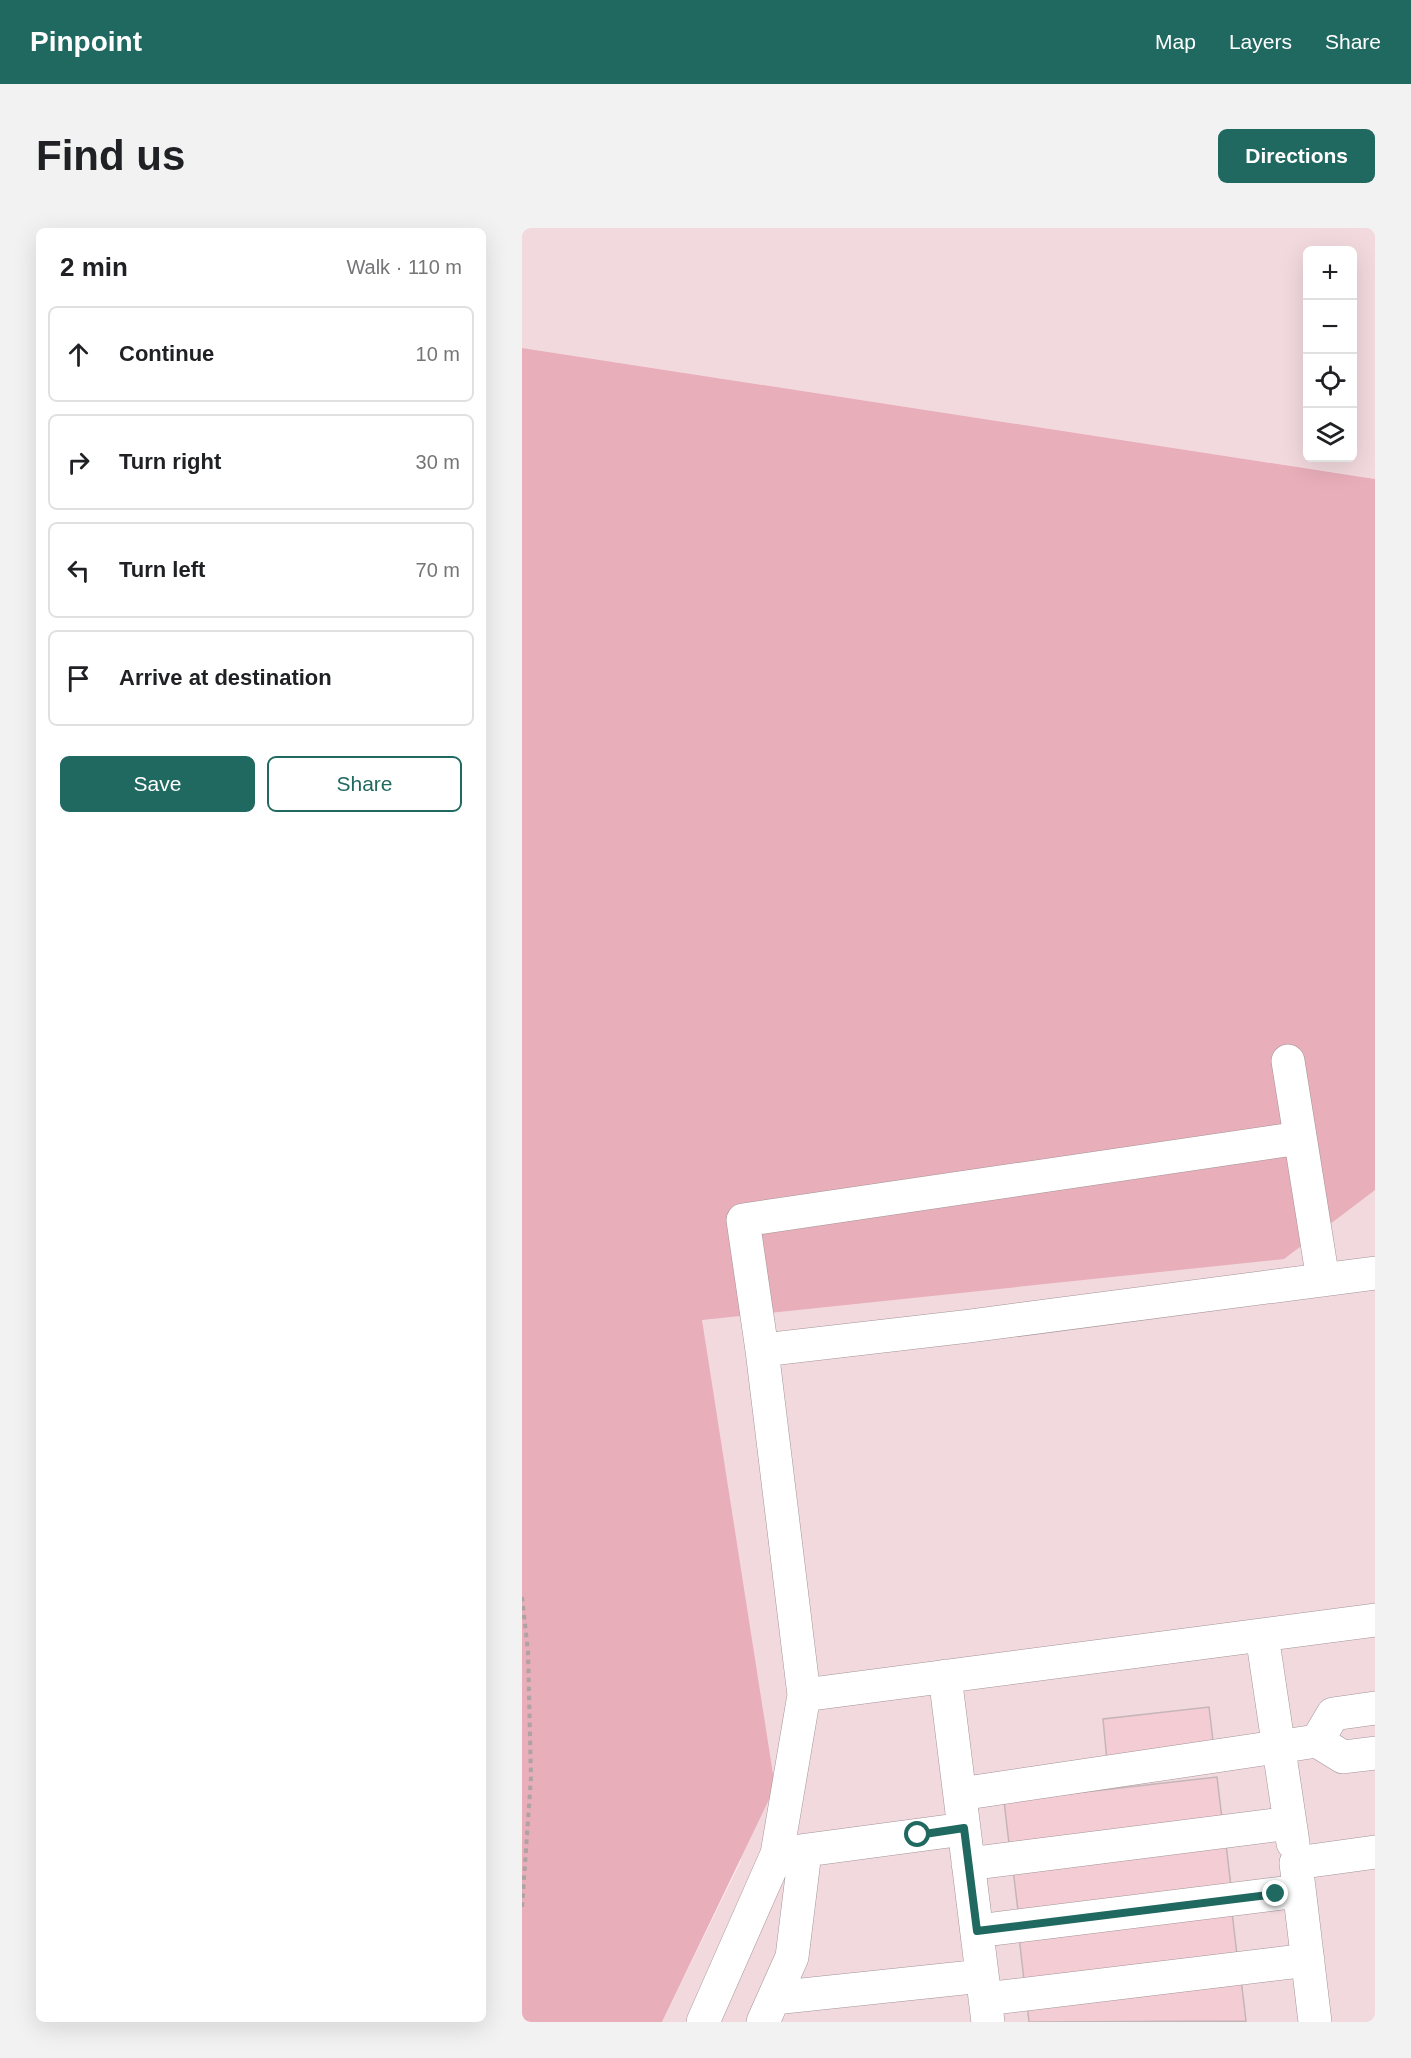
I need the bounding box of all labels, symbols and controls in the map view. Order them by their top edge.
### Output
text: Pinpoint [30,26,142,57]
text: Map [1155,30,1196,53]
text: Layers [1229,30,1292,53]
text: Share [1325,30,1381,53]
button: Directions [1218,129,1375,183]
text: Find us [36,132,185,179]
map controls [1303,246,1357,462]
button: + [1303,246,1357,300]
text: 2 min [60,252,128,282]
text: Walk · 110 m [346,256,462,278]
button: − [1303,300,1357,354]
icon: ahead [62,338,95,371]
text: Continue [119,341,214,366]
text: 10 m [416,343,460,365]
button: locate [1303,354,1357,408]
button: layers [1303,408,1357,462]
icon: right [62,446,95,479]
text: Turn right [119,449,221,474]
text: 30 m [416,451,460,473]
icon: left [62,554,95,587]
text: Turn left [119,557,205,582]
text: 70 m [416,559,460,581]
icon: arrive [62,662,95,695]
text: Arrive at destination [119,665,332,690]
button: Save [60,756,255,812]
button: Share [267,756,462,812]
route start [904,1821,930,1847]
route end [1262,1880,1288,1906]

